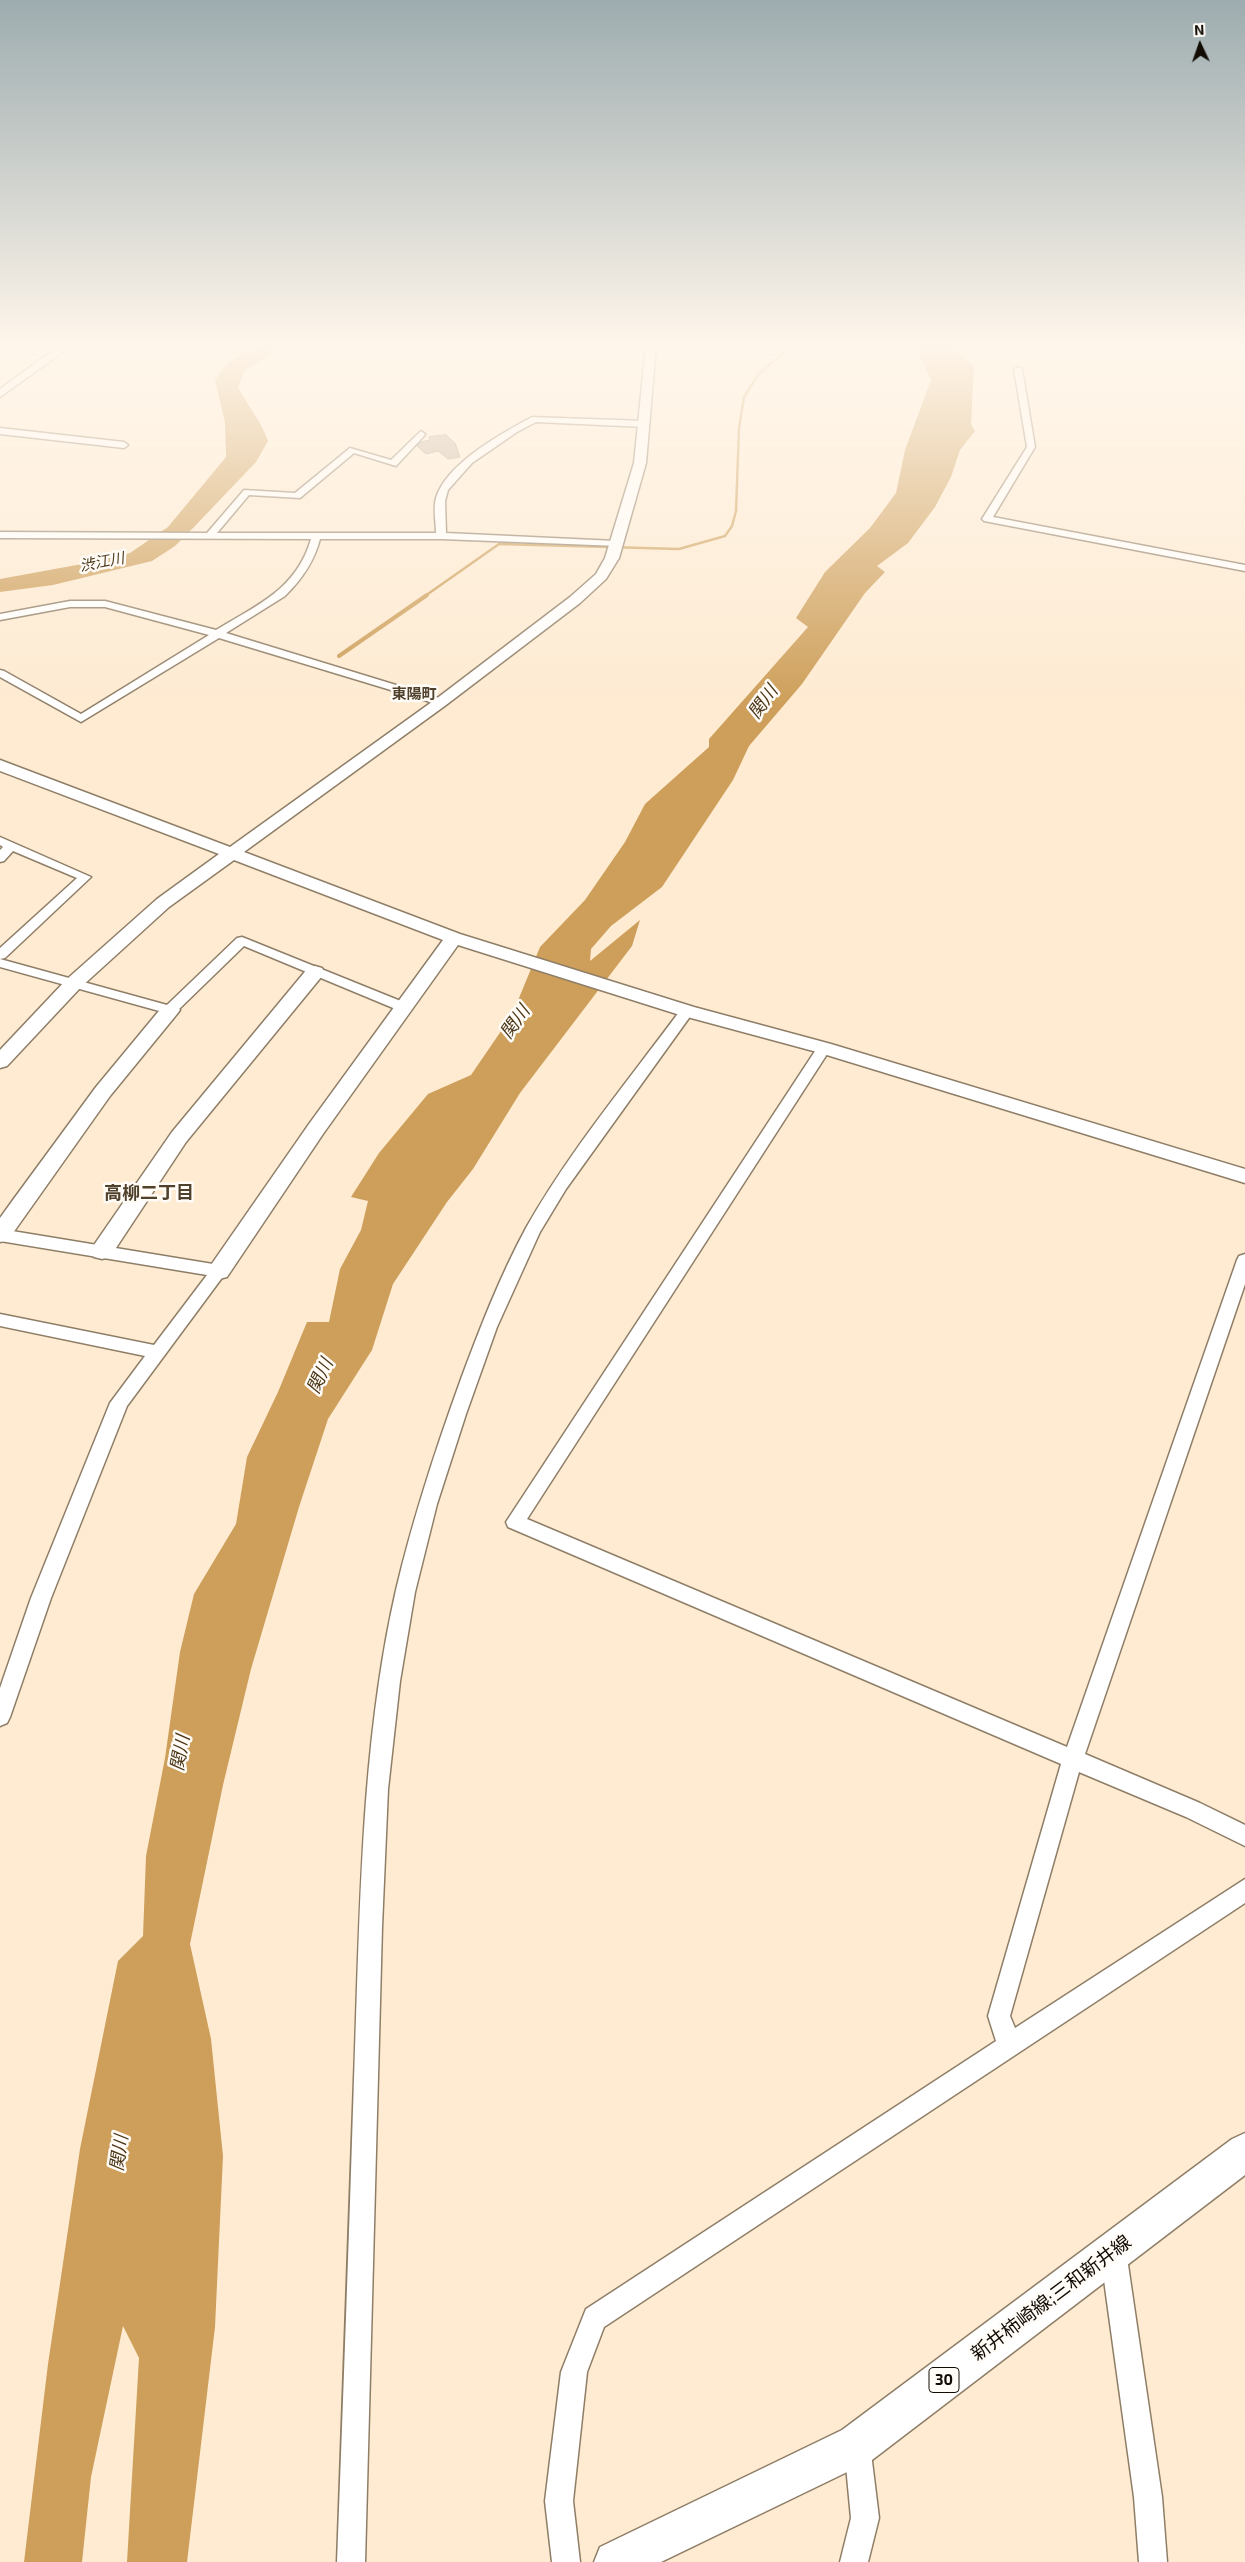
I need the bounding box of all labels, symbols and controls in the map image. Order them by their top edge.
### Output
north arrow [1175,20,1225,70]
text: N [1194,21,1205,38]
water label: 渋江川 [78,549,126,575]
water label: 関川 [744,681,782,723]
district label: 東陽町 [392,685,436,703]
water label: 関川 [496,1001,534,1043]
district label: 高柳二丁目 [104,1182,194,1204]
water label: 関川 [303,1355,337,1397]
water label: 関川 [166,1733,194,1773]
water label: 関川 [106,2134,132,2172]
street label: 新井柿崎線;三和新井線 [966,2230,1136,2366]
road number: 30 [929,2368,959,2392]

